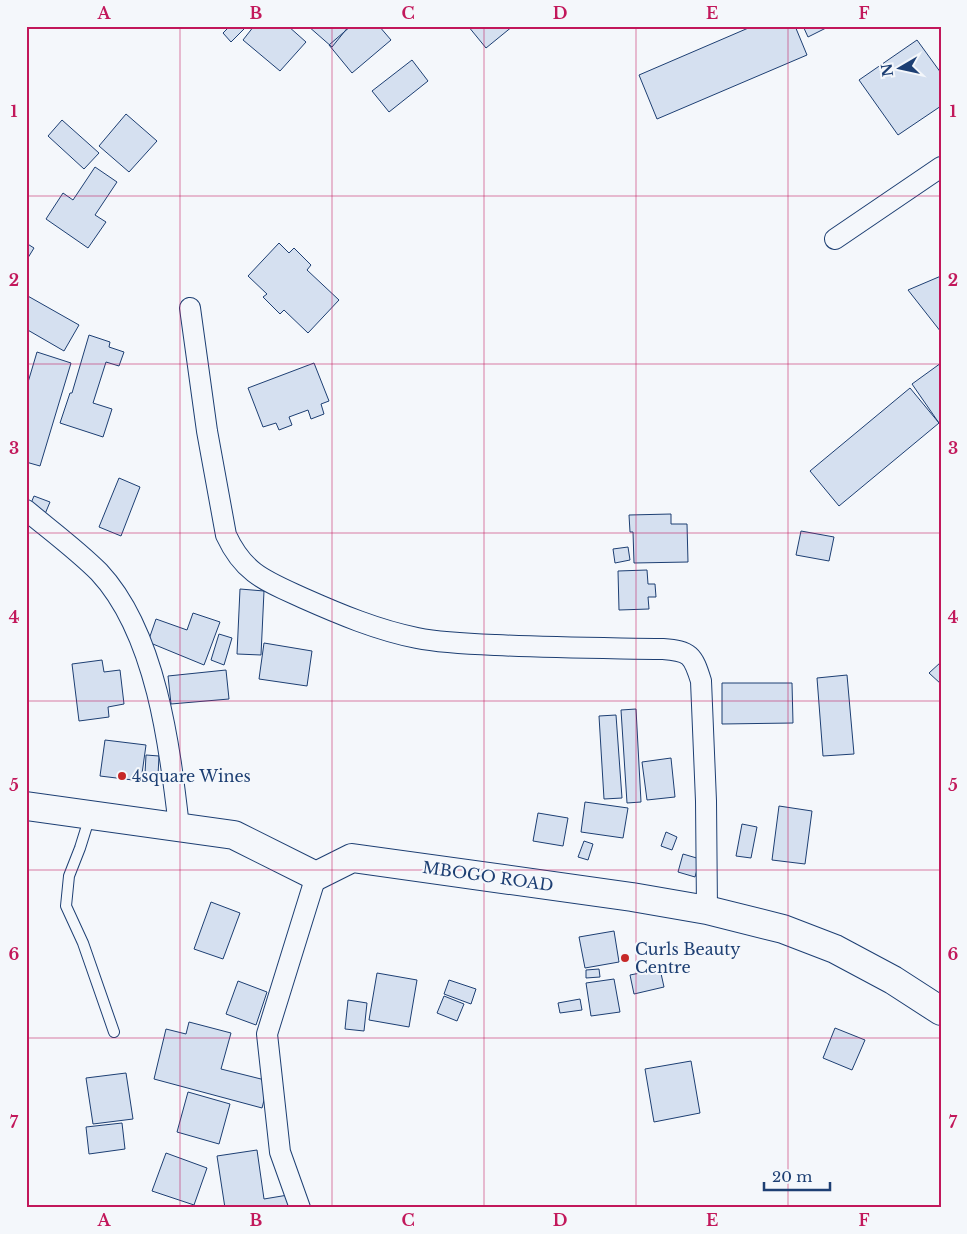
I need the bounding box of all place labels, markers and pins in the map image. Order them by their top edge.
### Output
place label: 4square Wines [132,766,251,786]
marker: 4square Wines [116,770,128,782]
place label: Curls Beauty Centre [635,939,741,977]
marker: Curls Beauty Centre [619,952,631,964]

